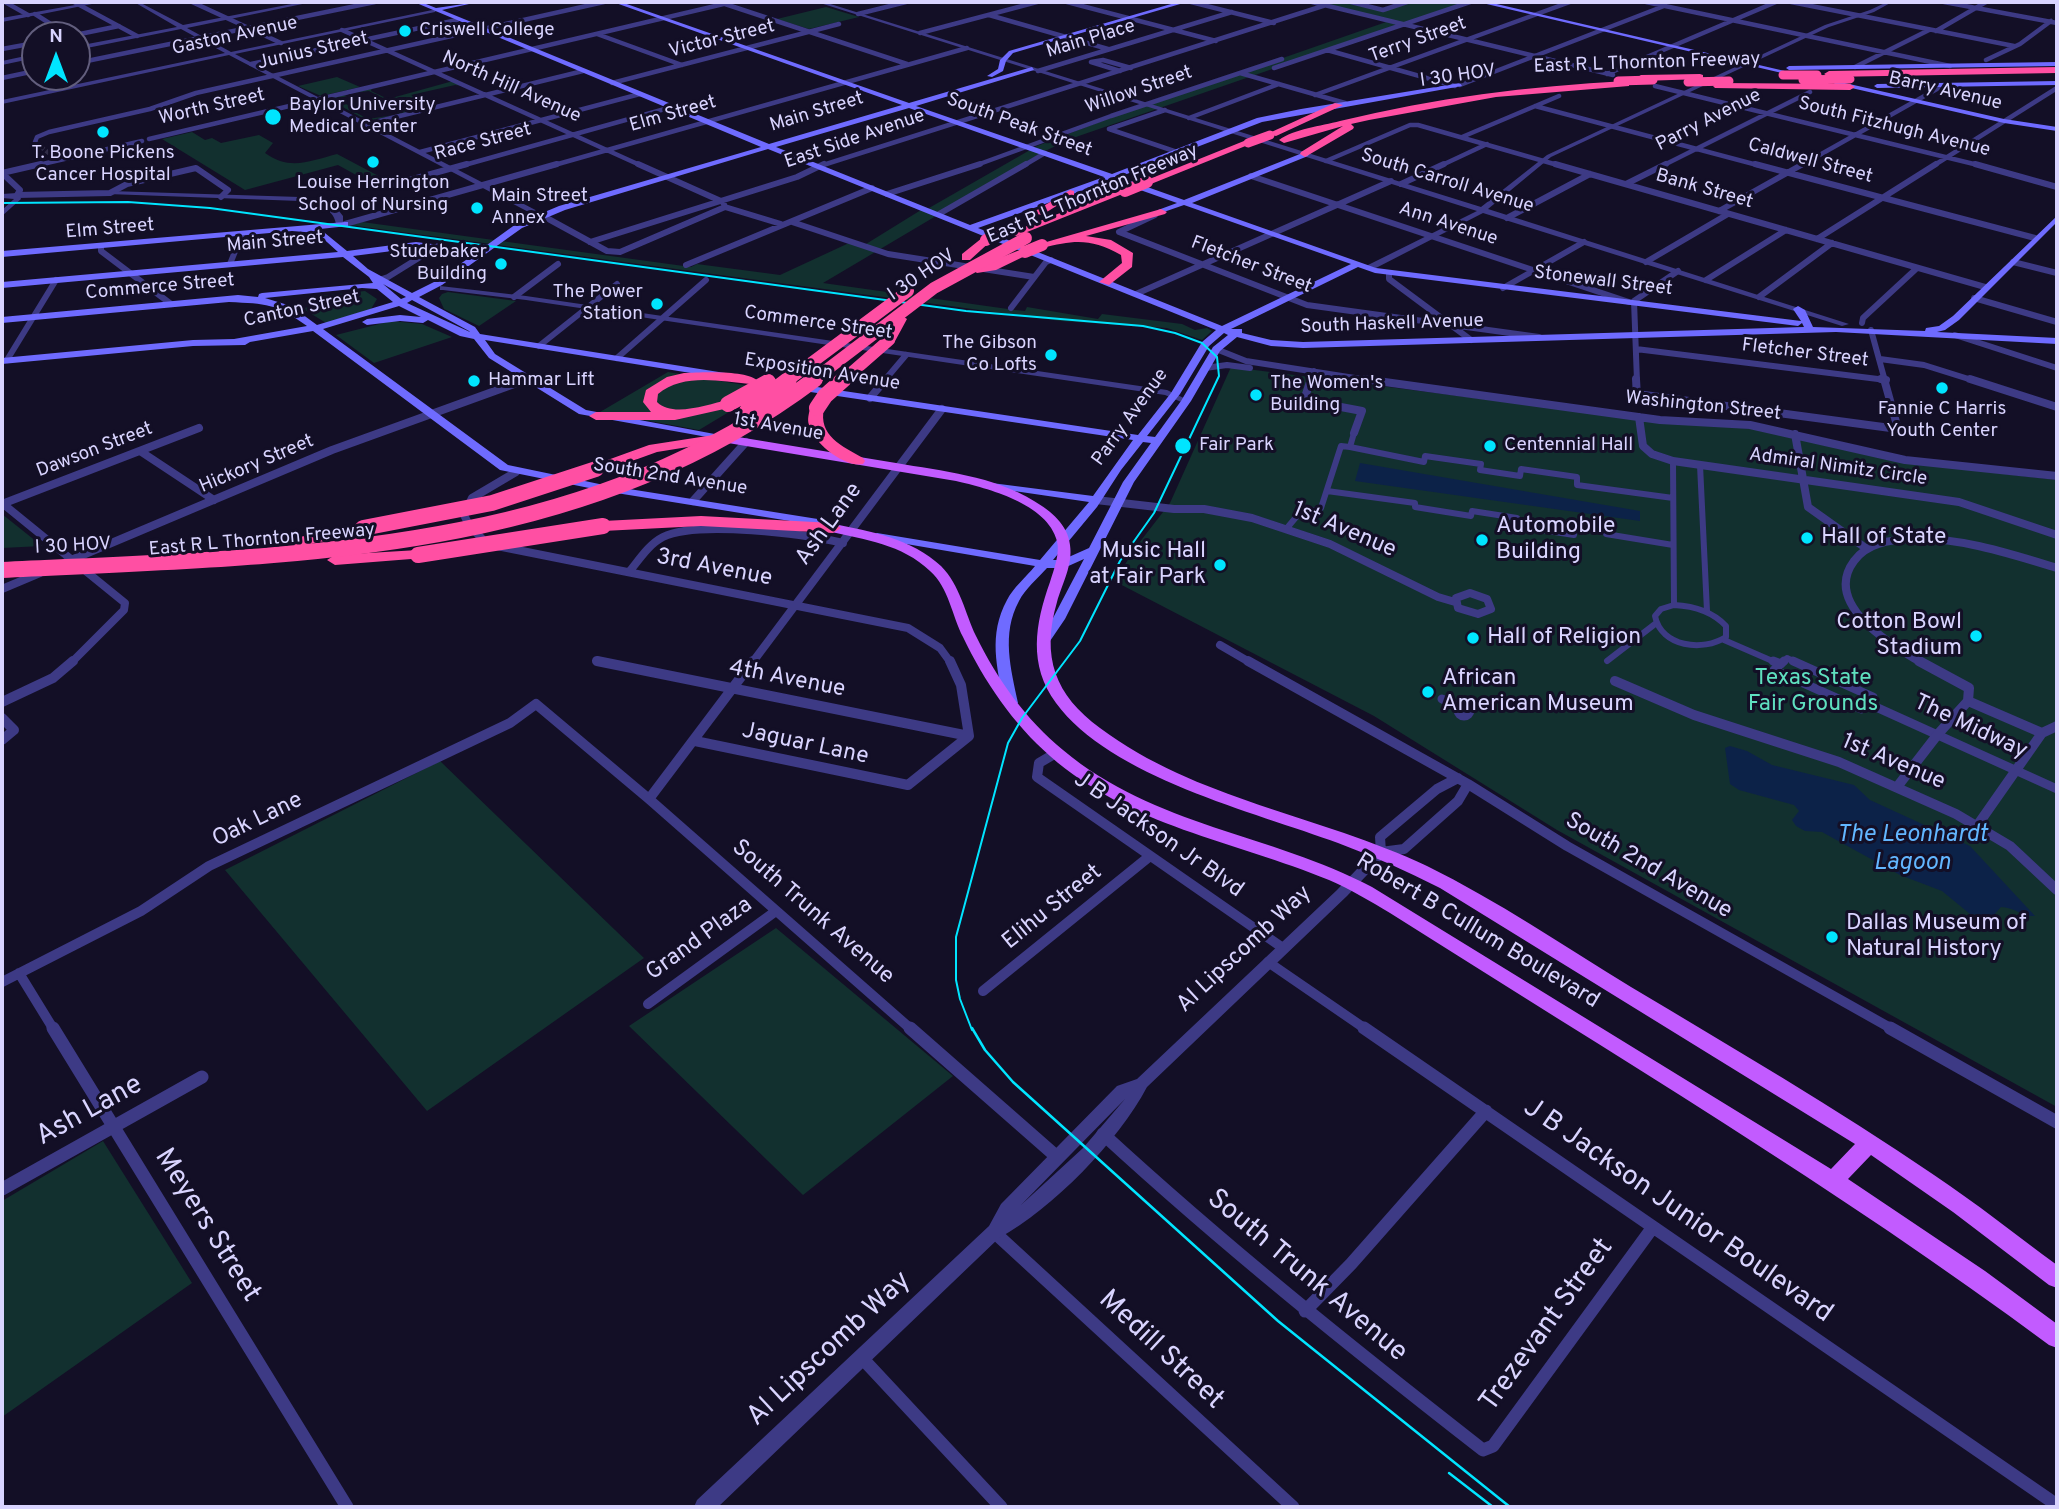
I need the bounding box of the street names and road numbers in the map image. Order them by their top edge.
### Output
street label: Gaston Avenue [170,13,300,61]
street label: Terry Street [1366,13,1470,69]
street label: Victor Street [667,16,777,64]
street label: Main Place [1044,16,1138,64]
street label: Junius Street [255,28,371,76]
street label: North Hill Avenue [438,47,584,129]
street label: East R L Thornton Freeway [1533,49,1761,79]
street label: I 30 HOV [1419,60,1497,94]
street label: Willow Street [1083,62,1195,120]
street label: Barry Avenue [1886,68,2004,116]
street label: Worth Street [157,85,267,131]
street label: Parry Avenue [1653,85,1765,157]
street label: Main Street [767,88,867,138]
street label: South Peak Street [943,89,1095,163]
street label: Elm Street [627,92,719,138]
street label: South Fitzhugh Avenue [1796,93,1992,163]
street label: East Side Avenue [782,105,928,175]
street label: Race Street [432,119,534,167]
street label: Caldwell Street [1745,134,1875,190]
street label: East R L Thornton Freeway [984,140,1202,250]
street label: South Carroll Avenue [1358,145,1536,219]
street label: Bank Street [1653,165,1755,215]
street label: Ann Avenue [1396,198,1500,252]
street label: Elm Street [65,215,155,245]
street label: Main Street [226,227,324,259]
street label: Fletcher Street [1187,232,1315,300]
street label: I 30 HOV [884,245,960,307]
street label: Stonewall Street [1532,262,1674,302]
street label: Commerce Street [84,270,236,306]
street label: Canton Street [242,287,362,333]
street label: Commerce Street [742,302,894,346]
street label: South Haskell Avenue [1300,310,1484,340]
street label: Fletcher Street [1740,335,1870,373]
street label: Exposition Avenue [743,349,901,397]
street label: Parry Avenue [1088,365,1174,471]
street label: Washington Street [1624,387,1782,427]
street label: 1st Avenue [731,409,825,447]
street label: Dawson Street [34,418,156,484]
street label: Hickory Street [196,431,318,499]
street label: Admiral Nimitz Circle [1747,444,1929,492]
street label: South 2nd Avenue [591,455,749,501]
street label: Ash Lane [791,478,869,572]
street label: 1st Avenue [1288,497,1400,565]
street label: East R L Thornton Freeway [148,520,376,562]
street label: I 30 HOV [34,534,112,560]
street label: 3rd Avenue [654,544,774,594]
street label: 4th Avenue [727,655,847,705]
street label: The Midway [1909,690,2031,766]
street label: Jaguar Lane [739,718,871,772]
street label: 1st Avenue [1837,729,1949,797]
street label: J B Jackson Jr Blvd [1068,767,1248,905]
street label: Oak Lane [208,787,308,855]
street label: South 2nd Avenue [1560,808,1736,926]
street label: South Trunk Avenue [725,835,899,991]
street label: Robert B Cullum Boulevard [1350,848,1604,1016]
street label: Elihu Street [998,859,1108,957]
street label: Al Lipscomb Way [1172,880,1318,1020]
street label: Grand Plaza [641,892,759,988]
street label: Ash Lane [31,1069,149,1155]
street label: J B Jackson Junior Boulevard [1516,1092,1838,1332]
street label: Meyers Street [146,1143,266,1309]
street label: South Trunk Avenue [1199,1183,1413,1371]
street label: Trezevant Street [1474,1233,1622,1419]
street label: Al Lipscomb Way [741,1265,919,1435]
street label: Medill Street [1090,1284,1230,1418]

